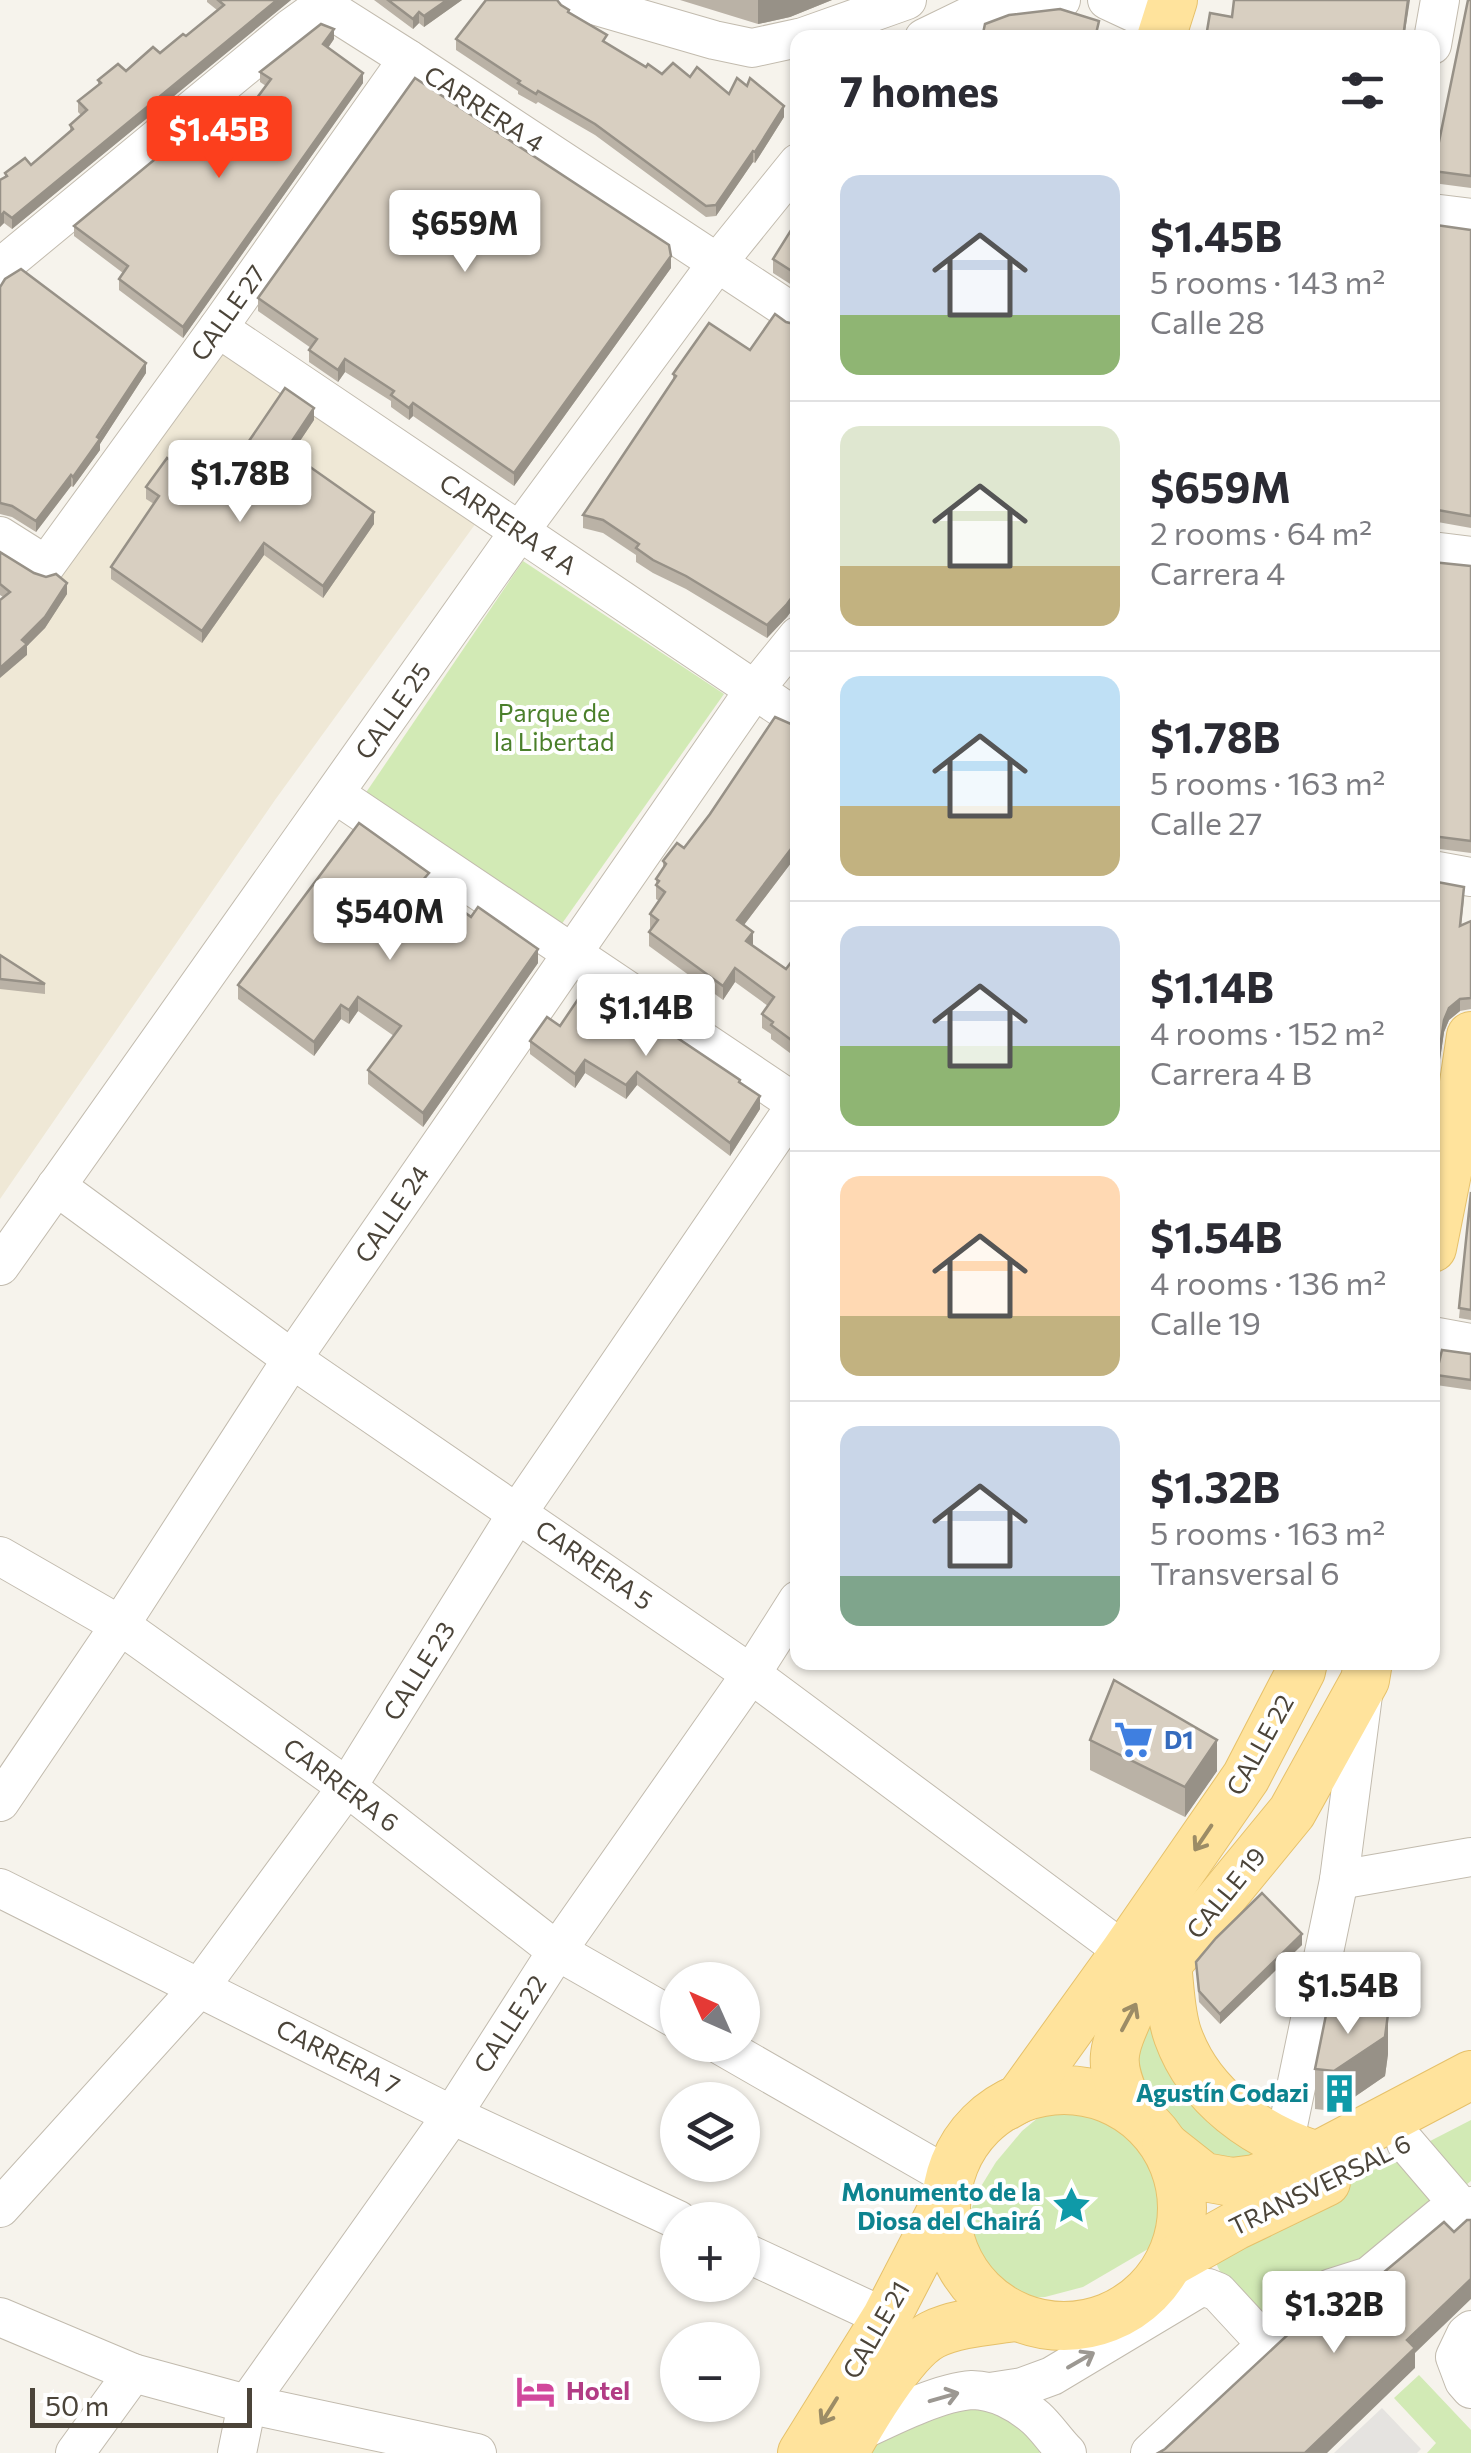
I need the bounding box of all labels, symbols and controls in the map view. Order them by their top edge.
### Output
street label: CARRERA 4 [419,58,550,158]
icon: filters [1335,63,1390,118]
text: 7 homes [840,64,999,116]
pin: $1.45B [138,96,300,181]
text: $1.45B [169,108,269,148]
pin: $659M [395,190,535,275]
text: $659M [411,202,519,242]
text: $1.45B [1150,209,1282,261]
icon: home [920,215,1040,335]
street label: CALLE 27 [183,259,271,366]
text: 5 rooms · 143 m² [1150,261,1385,301]
text: Calle 28 [1150,301,1265,341]
pin: $1.78B [159,440,321,525]
text: $1.78B [190,452,290,492]
text: $659M [1150,460,1291,512]
street label: CARRERA 4 A [434,466,583,580]
icon: home [920,466,1040,586]
text: 2 rooms · 64 m² [1150,512,1372,552]
text: Carrera 4 [1150,552,1285,592]
street label: CALLE 25 [348,656,436,764]
park label: Parque de la Libertad [494,697,614,756]
text: $1.78B [1150,710,1280,762]
icon: home [920,716,1040,836]
text: 5 rooms · 163 m² [1150,762,1385,802]
text: Calle 27 [1150,802,1262,842]
pin: $540M [320,878,460,963]
text: $540M [336,890,444,930]
text: $1.14B [1150,960,1274,1012]
icon: home [920,966,1040,1086]
pin: $1.14B [565,974,727,1059]
text: $1.14B [599,986,693,1026]
text: 4 rooms · 152 m² [1150,1012,1385,1052]
text: Carrera 4 B [1150,1052,1312,1092]
street label: CALLE 24 [348,1159,435,1268]
text: $1.54B [1150,1210,1282,1262]
icon: home [920,1216,1040,1336]
text: 4 rooms · 136 m² [1150,1262,1386,1302]
text: Calle 19 [1150,1302,1261,1342]
text: $1.32B [1150,1460,1280,1512]
icon: home [920,1466,1040,1586]
text: 5 rooms · 163 m² [1150,1512,1385,1552]
street label: CARRERA 5 [530,1513,659,1615]
text: Transversal 6 [1150,1552,1340,1592]
street label: CALLE 23 [376,1616,460,1725]
street label: CALLE 22 [1219,1689,1299,1800]
supermarket icon: D1 [1113,1719,1155,1761]
place label: D1 [1164,1724,1194,1754]
street label: CARRERA 6 [278,1731,405,1837]
one-way arrow [1193,1824,1214,1852]
street label: CALLE 19 [1179,1841,1271,1944]
pin: $1.54B [1267,1952,1429,2037]
north arrow [660,1962,760,2062]
map controls [660,1962,760,2422]
text: $1.54B [1298,1964,1398,2004]
street label: CALLE 22 [467,1969,552,2078]
one-way arrow [1120,2003,1139,2032]
street label: CARRERA 7 [272,2012,405,2100]
building icon: Agustín Codazi [1318,2072,1360,2114]
place label: Agustín Codazi [1136,2077,1309,2107]
button: layers [660,2082,760,2182]
street label: TRANSVERSAL 6 [1224,2127,1415,2241]
place label: Monumento de la Diosa del Chairá [841,2176,1041,2235]
place icon: Monumento de la Diosa del Chairá [1050,2185,1092,2227]
button: + [660,2202,760,2302]
pin: $1.32B [1253,2271,1415,2356]
street label: CALLE 21 [835,2276,915,2383]
text: $1.32B [1284,2283,1384,2323]
button: − [660,2322,760,2422]
one-way arrow [1066,2350,1095,2370]
hotel icon: Hotel [515,2370,557,2412]
place label: Hotel [566,2375,630,2405]
scale bar [30,2383,252,2428]
one-way arrow [928,2387,960,2406]
text: 50 m [45,2388,109,2422]
one-way arrow [818,2396,839,2425]

